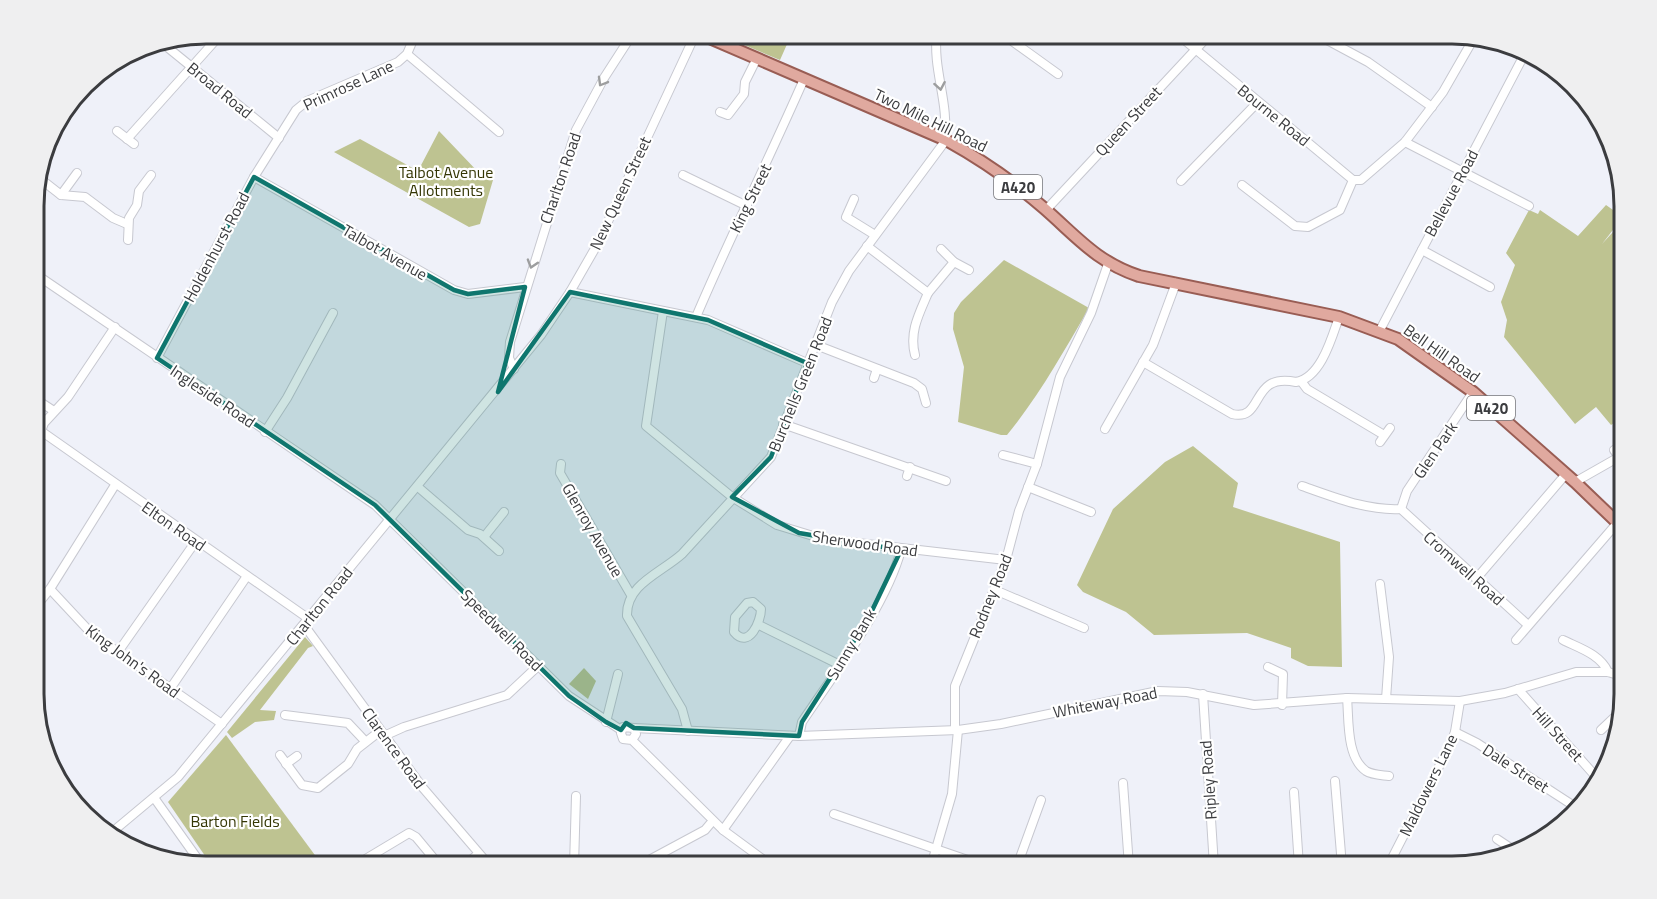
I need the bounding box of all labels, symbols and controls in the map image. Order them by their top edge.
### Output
street label: Primrose Lane [299,54,397,116]
street label: Broad Road [182,56,258,124]
one-way arrow [597,76,609,87]
street label: Bourne Road [1233,78,1315,152]
street label: Queen Street [1089,80,1167,162]
street label: Two Mile Hill Road [870,82,992,158]
one-way arrow [933,82,945,91]
street label: Charlton Road [533,129,587,227]
street label: New Queen Street [583,132,657,254]
street label: Bellevue Road [1418,145,1484,241]
street label: King Street [723,159,777,237]
park label: Talbot Avenue Allotments [399,160,493,202]
road number: A420 [994,175,1042,199]
street label: Holdenhurst Road [177,188,255,306]
street label: Talbot Avenue [338,218,432,286]
one-way arrow [527,258,540,269]
street label: Burchells Green Road [762,313,838,455]
street label: Bell Hill Road [1399,318,1485,388]
street label: Ingleside Road [166,359,260,433]
road number: A420 [1467,396,1515,420]
street label: Glen Park [1407,416,1463,483]
street label: Glenroy Avenue [556,478,630,582]
street label: Elton Road [137,495,211,557]
street label: Sherwood Road [811,524,919,562]
street label: Cromwell Road [1418,525,1510,611]
street label: Rodney Road [962,550,1018,642]
street label: Charlton Road [280,561,358,651]
street label: Speedwell Road [456,584,548,676]
street label: Sunny Bank [820,603,882,684]
street label: King John's Road [81,618,185,704]
street label: Whiteway Road [1051,680,1159,724]
street label: Hill Street [1527,701,1589,767]
street label: Clarence Road [356,702,432,794]
street label: Maldowers Lane [1393,730,1463,840]
street label: Dale Street [1478,738,1554,799]
street label: Ripley Road [1193,740,1223,820]
park label: Barton Fields [190,809,280,833]

